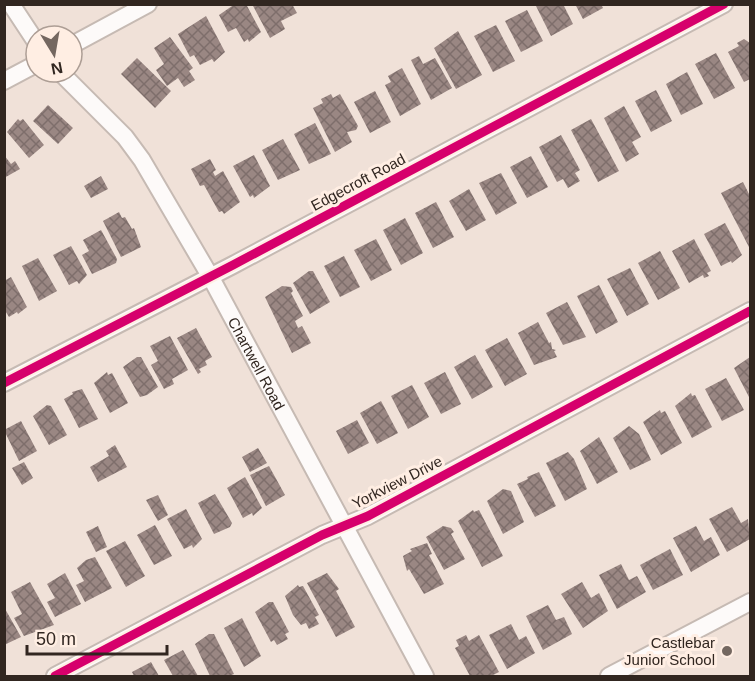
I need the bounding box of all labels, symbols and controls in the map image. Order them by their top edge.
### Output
north arrow [24,24,84,84]
text: N [49,59,64,78]
street label: Edgecroft Road [308,150,408,214]
street label: Chartwell Road [225,314,289,412]
street label: Yorkview Drive [349,452,445,512]
scale bar [27,618,166,656]
text: 50 m [36,629,76,649]
place label: Castlebar Junior School [624,634,715,668]
marker: Castlebar Junior School [720,644,734,658]

